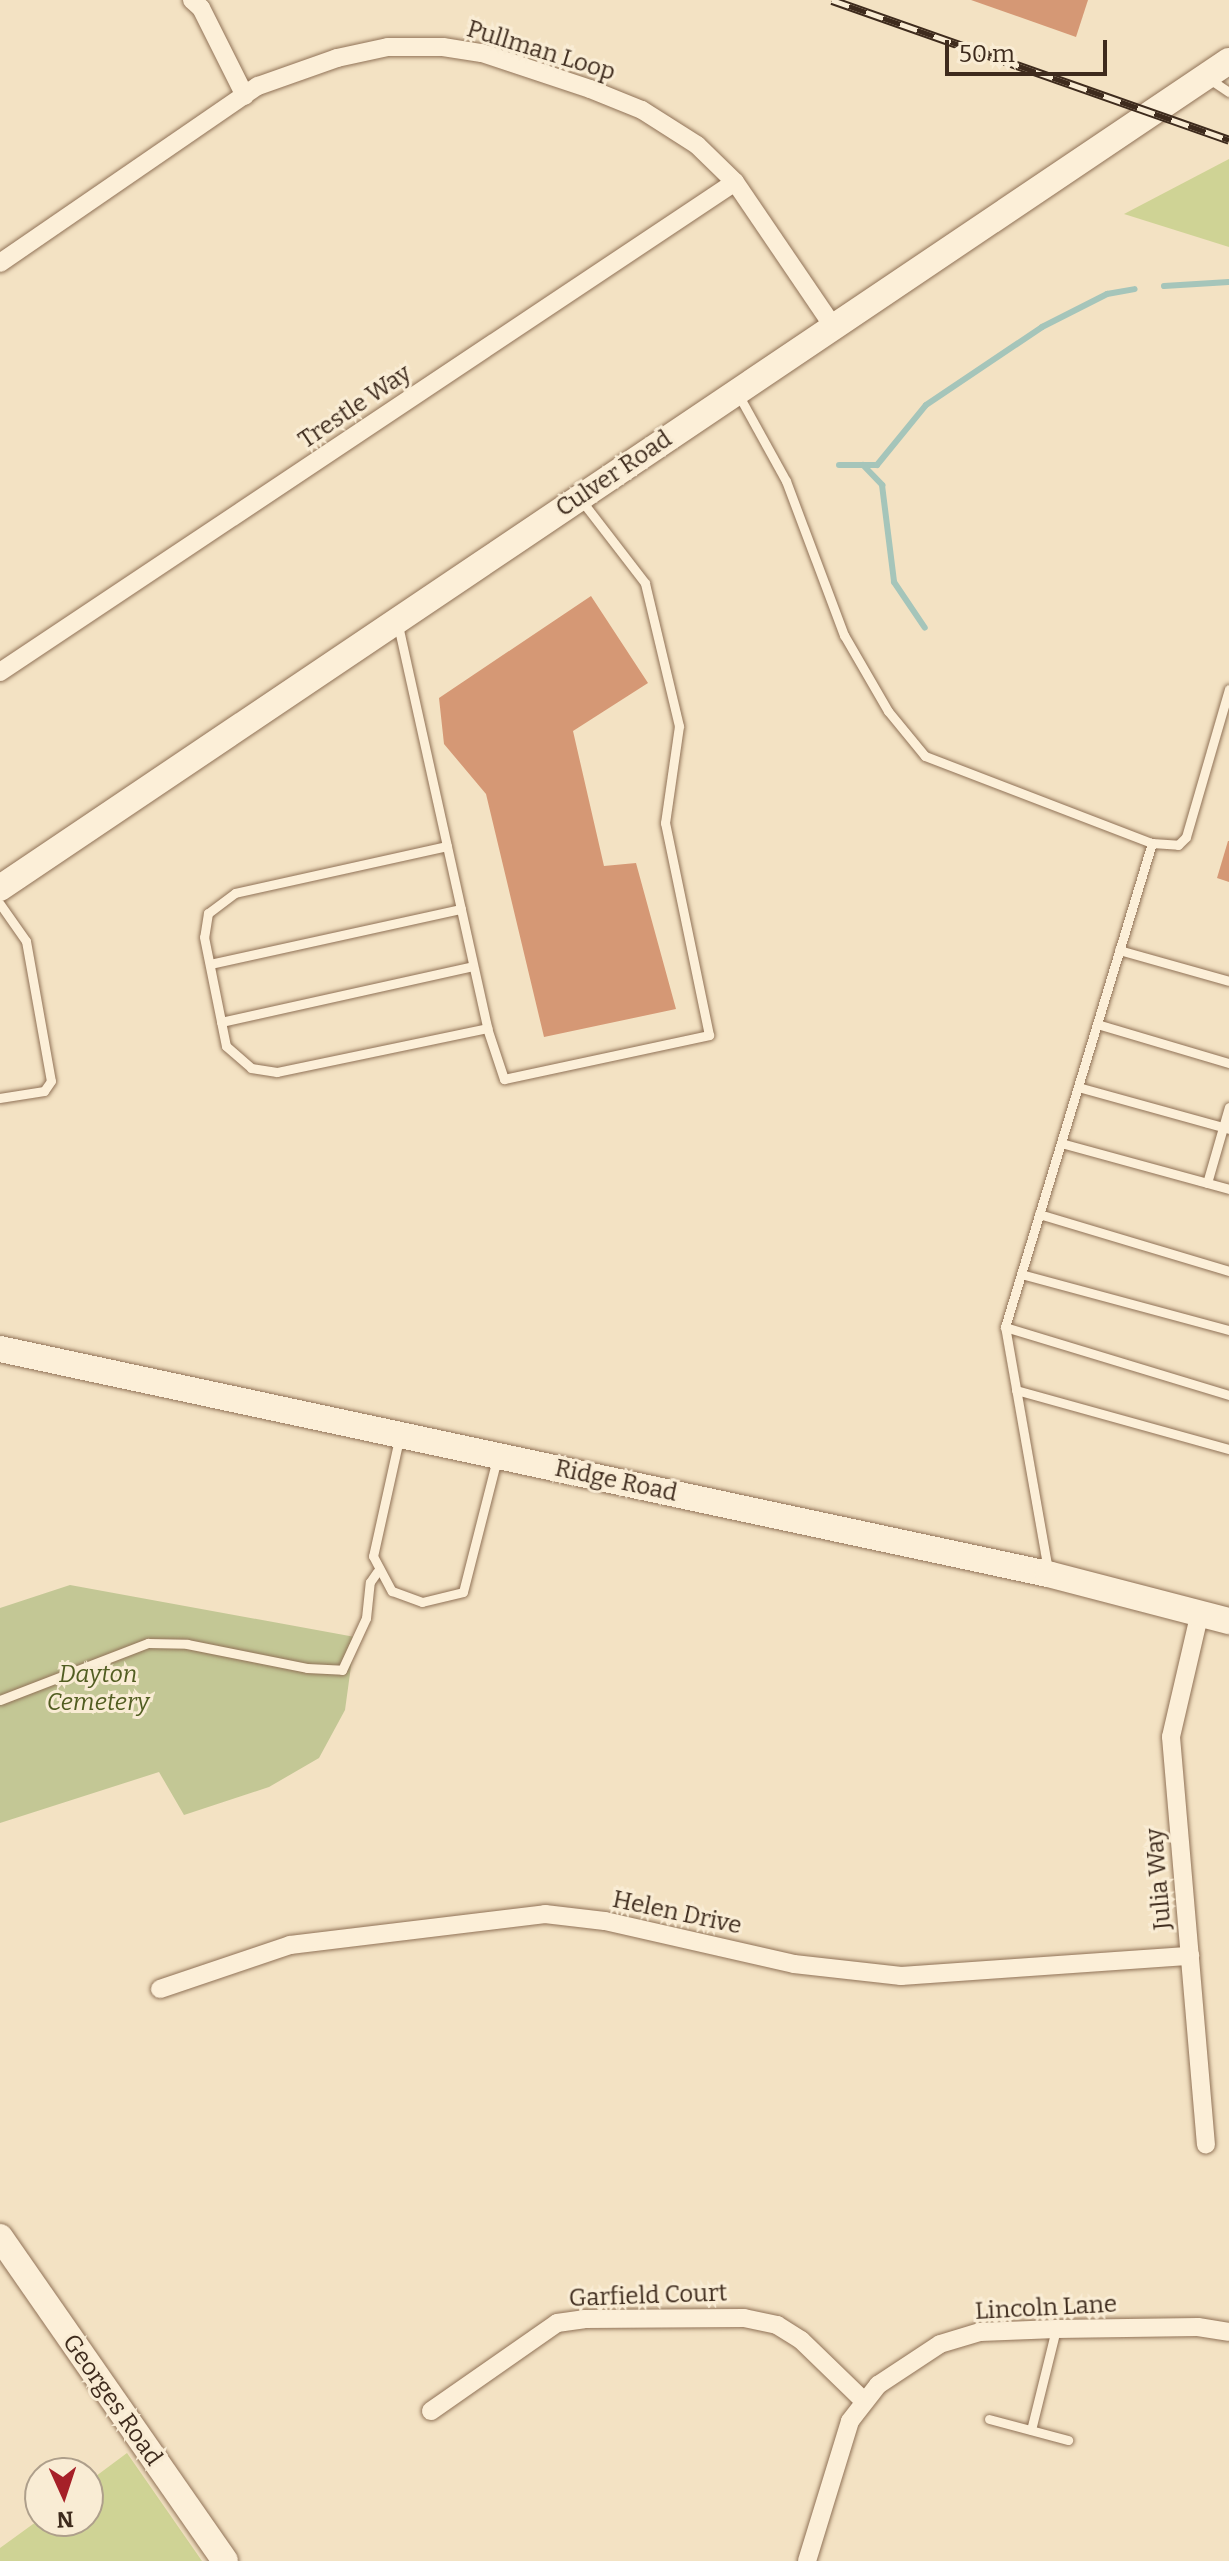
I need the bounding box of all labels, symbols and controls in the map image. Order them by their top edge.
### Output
street label: Pullman Loop [463,15,619,87]
scale bar [949,24,1111,74]
text: 50 m [959,40,1015,68]
street label: Trestle Way [293,359,417,455]
street label: Culver Road [551,425,677,523]
street label: Ridge Road [552,1454,680,1508]
park label: Dayton Cemetery [47,1661,149,1717]
street label: Julia Way [1140,1827,1178,1931]
street label: Helen Drive [610,1885,744,1941]
street label: Garfield Court [568,2279,728,2313]
street label: Lincoln Lane [974,2290,1118,2326]
street label: Georges Road [56,2329,168,2471]
north arrow [24,2457,104,2537]
text: N [56,2506,74,2533]

